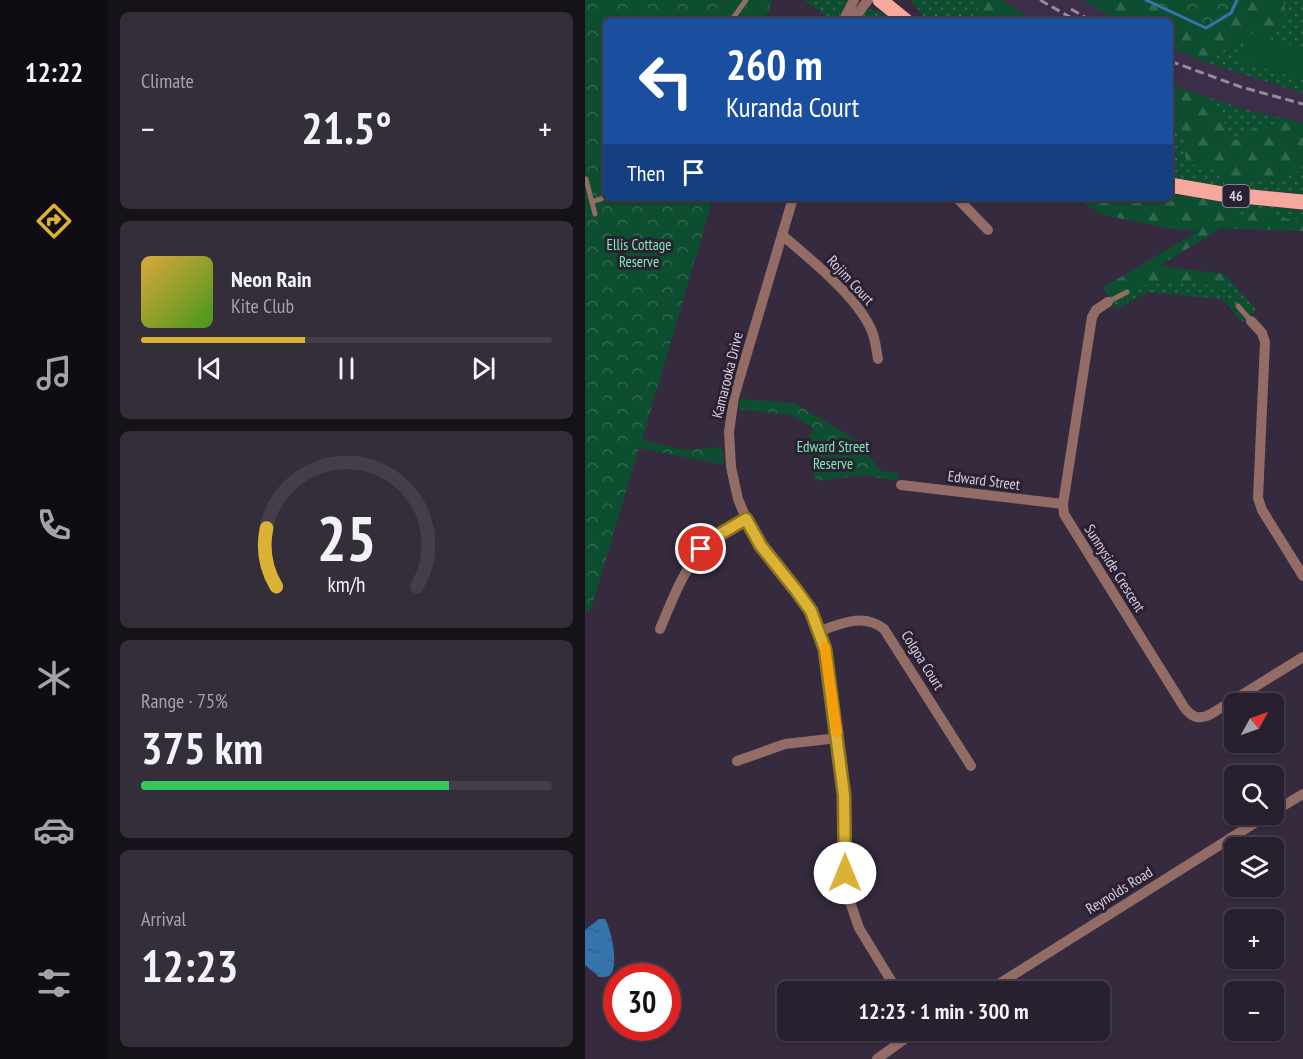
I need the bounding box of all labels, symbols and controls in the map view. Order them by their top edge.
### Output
text: 260 m [726,37,823,92]
icon: left [627,42,705,120]
text: 12:22 [25,55,83,89]
text: Climate [141,68,194,94]
text: Kuranda Court [726,90,859,124]
text: 21.5° [301,98,392,156]
text: − [141,107,155,150]
text: + [538,107,552,150]
icon: arrive [677,156,710,189]
text: Then [627,159,665,187]
road number: 46 [1223,185,1249,207]
icon: directions [33,200,75,242]
park label: Ellis Cottage Reserve [607,235,671,271]
street label: Rojim Court [823,251,879,309]
text: Neon Rain [231,265,311,293]
text: Kite Club [231,293,294,319]
street label: Kamarooka Drive [707,330,747,420]
icon: music [33,352,75,394]
icon: previous [193,352,226,385]
icon: pause [330,352,363,385]
icon: next [467,352,500,385]
park label: Edward Street Reserve [797,437,869,473]
street label: Edward Street [947,466,1021,494]
text: 25 [317,497,376,578]
icon: phone [33,504,75,546]
street label: Sunnyside Crescent [1080,521,1150,615]
pin [675,523,726,574]
icon: arrive [684,532,717,565]
text: km/h [327,570,366,598]
street label: Colgoa Court [897,627,949,693]
icon: climate [33,657,75,699]
text: Range · 75% [141,688,228,714]
north arrow [1224,693,1284,753]
map controls [1224,693,1284,1041]
text: 375 km [141,718,263,776]
button: search [1224,765,1284,825]
icon: car [33,809,75,851]
button: layers [1224,837,1284,897]
position arrow [813,841,877,905]
street label: Reynolds Road [1082,862,1156,918]
text: Arrival [141,906,186,932]
button: + [1224,909,1284,969]
text: 12:23 [141,936,238,994]
icon: filters [33,962,75,1004]
speed limit sign: 30 [603,963,681,1041]
button: − [1224,981,1284,1041]
text: 12:23 · 1 min · 300 m [858,997,1029,1025]

